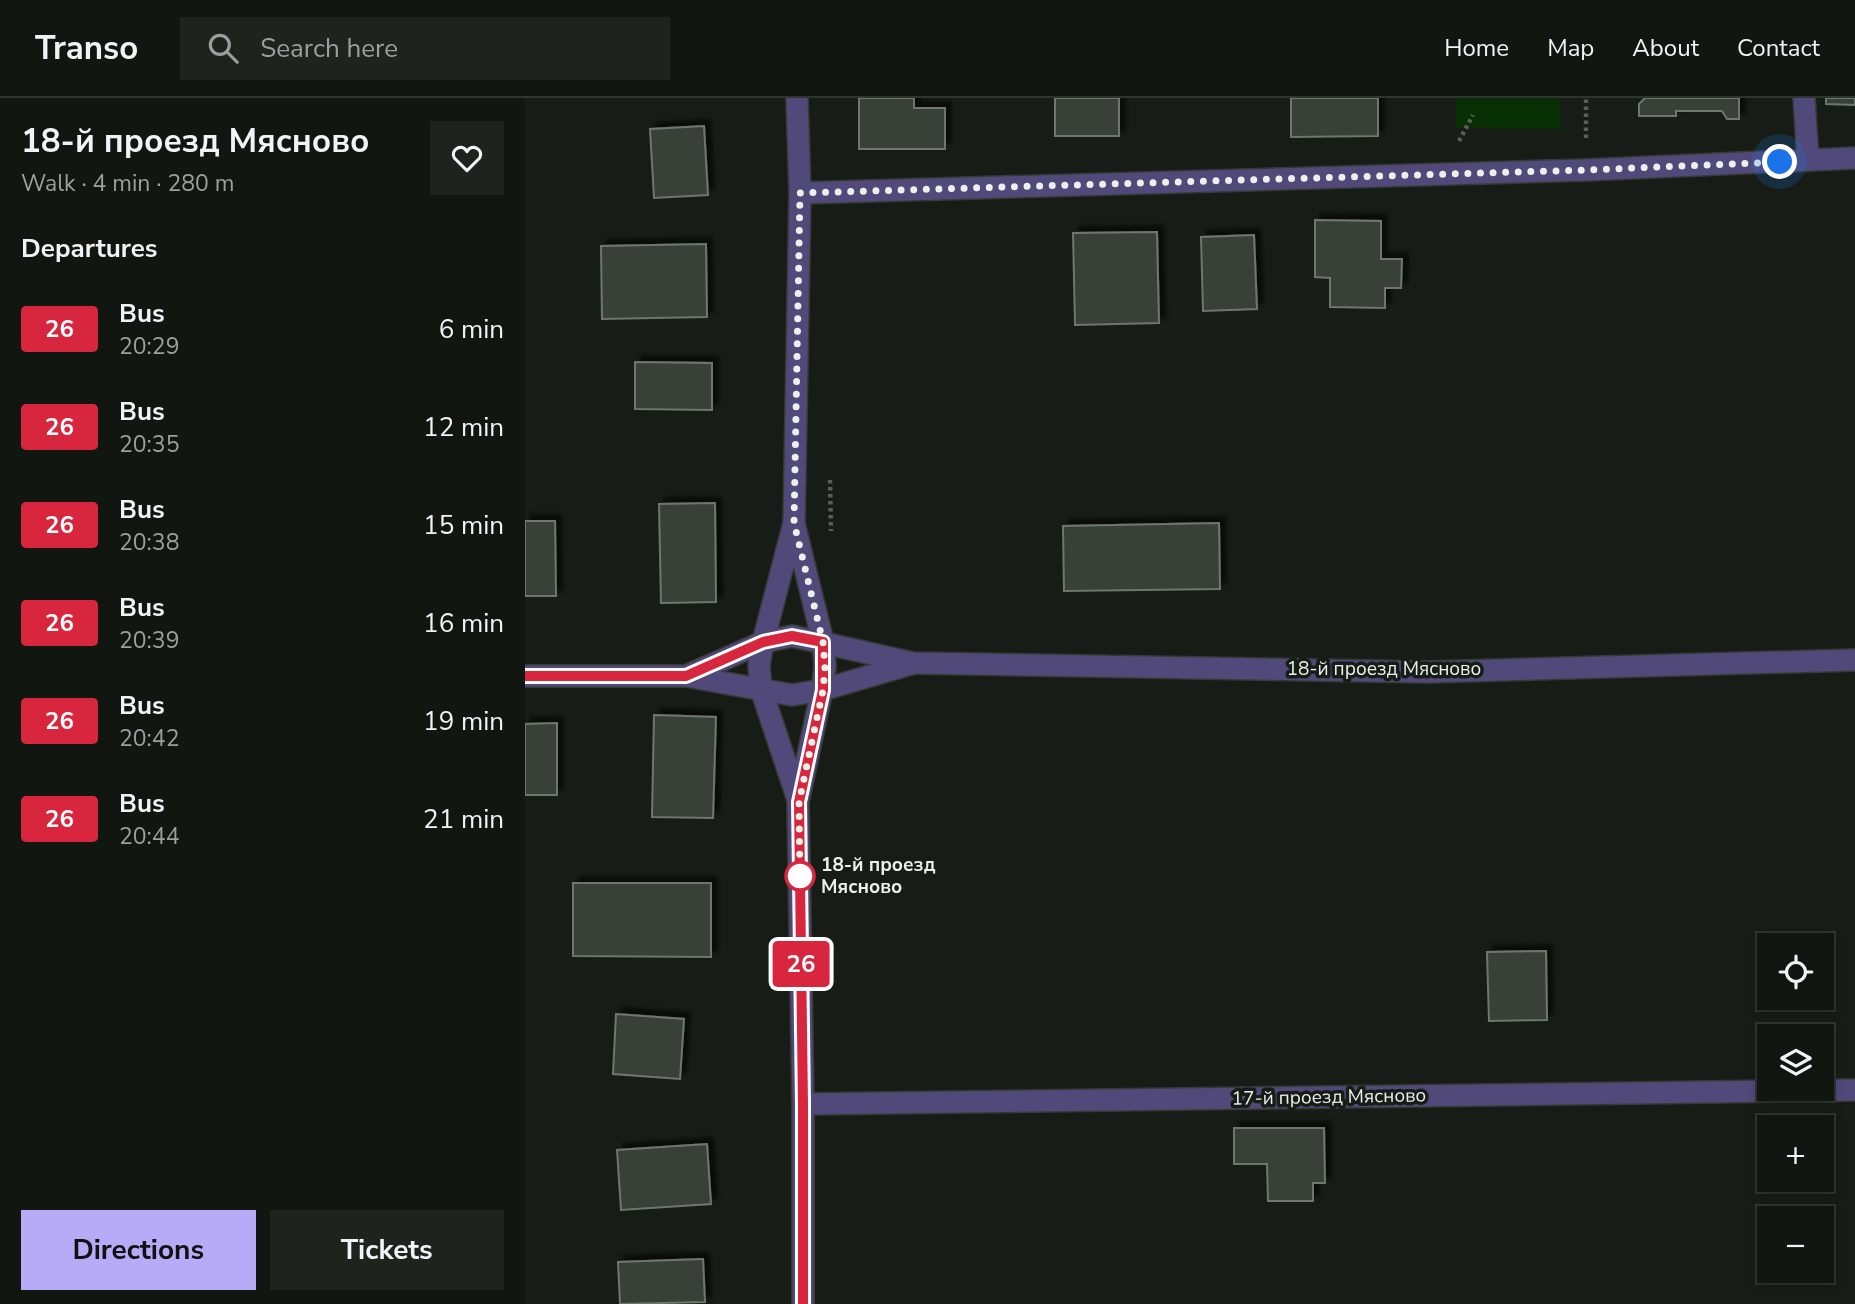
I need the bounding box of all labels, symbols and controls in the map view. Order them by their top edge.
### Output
search box [180,17,670,80]
text: Transo [35,26,138,71]
icon: search [204,29,242,67]
text: Search here [260,31,398,66]
text: Home [1444,32,1509,64]
text: Map [1547,32,1594,64]
text: About [1632,32,1699,64]
text: Contact [1737,32,1820,64]
text: 18-й проезд Мясново [21,119,370,164]
button: heart [430,121,504,195]
your location [1762,144,1797,179]
text: Walk · 4 min · 280 m [21,168,234,199]
text: Departures [21,231,157,266]
text: Bus [119,296,165,331]
text: 6 min [439,312,504,347]
text: 26 [45,313,74,345]
text: 20:29 [119,331,179,362]
text: Bus [119,394,165,429]
text: 12 min [423,410,504,445]
text: 26 [45,411,74,443]
text: 20:35 [119,429,179,460]
text: Bus [119,492,165,527]
text: 15 min [423,508,504,543]
text: 26 [45,509,74,541]
text: 20:38 [119,527,179,558]
text: Bus [119,590,165,625]
text: 16 min [423,606,504,641]
text: 26 [45,607,74,639]
text: 20:39 [119,625,179,656]
street label: 18-й проезд Мясново [1287,656,1481,682]
text: Bus [119,688,165,723]
text: 19 min [423,704,504,739]
text: 26 [45,705,74,737]
text: 20:42 [119,723,179,754]
text: Bus [119,786,165,821]
text: 21 min [423,802,504,837]
text: 26 [45,803,74,835]
text: 20:44 [119,821,179,852]
place label: 18-й проезд Мясново [821,852,936,900]
marker: 18-й проезд Мясново [785,861,815,891]
map controls [1757,933,1834,1283]
button: locate [1757,933,1834,1010]
line badge: 26 [769,941,833,987]
text: 26 [787,948,815,980]
button: layers [1757,1024,1834,1101]
street label: 17-й проезд Мясново [1232,1082,1426,1112]
button: + [1757,1115,1834,1192]
button: − [1757,1206,1834,1283]
button: Directions [21,1210,256,1290]
button: Tickets [270,1210,504,1290]

